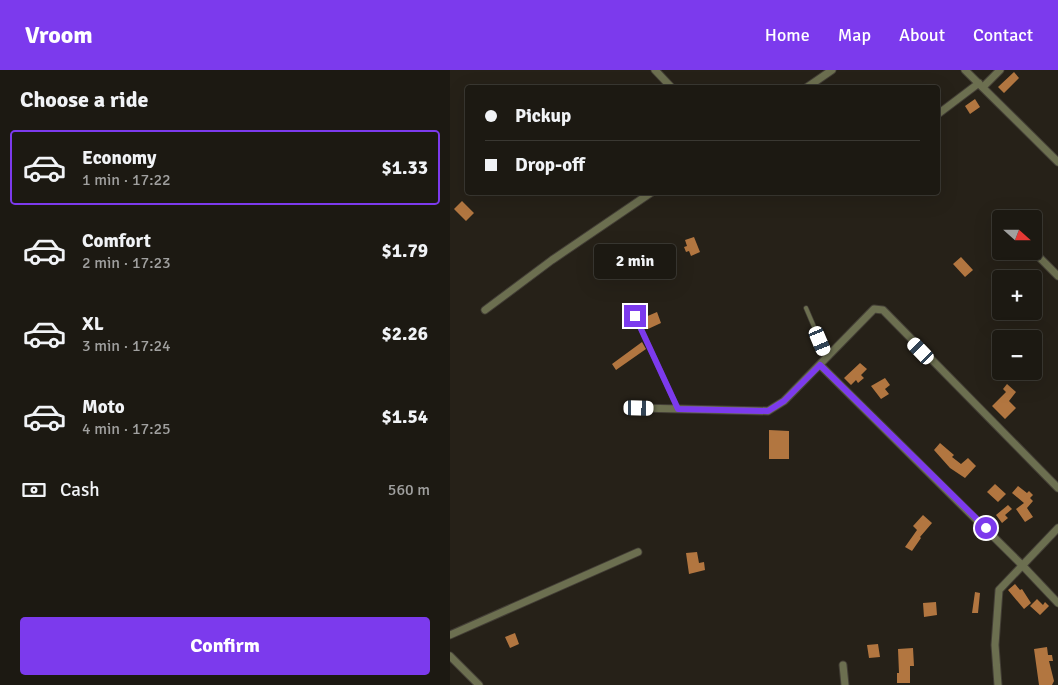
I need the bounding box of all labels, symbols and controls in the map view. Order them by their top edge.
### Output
text: Vroom [25,20,93,50]
text: Home [765,24,810,46]
text: Map [838,24,871,46]
text: About [899,24,945,46]
text: Contact [973,24,1033,46]
text: Choose a ride [20,86,148,113]
text: Pickup [515,104,571,128]
icon: car [22,145,67,190]
text: Economy [82,146,156,170]
text: Drop-off [515,153,585,177]
text: $1.33 [382,156,428,180]
text: 1 min · 17:22 [82,170,171,190]
north arrow [992,210,1042,260]
map controls [992,210,1042,380]
icon: car [22,228,67,273]
text: Comfort [82,229,151,253]
text: $1.79 [382,239,428,263]
callout: 2 min [594,244,676,278]
text: 2 min [616,251,654,271]
text: 2 min · 17:23 [82,253,171,273]
button: + [992,270,1042,320]
route end [624,305,646,327]
icon: car [22,311,67,356]
text: XL [82,312,104,336]
text: $2.26 [382,322,428,346]
car [807,324,832,358]
button: − [992,330,1042,380]
car [905,335,936,367]
text: 3 min · 17:24 [82,336,171,356]
icon: car [22,394,67,439]
text: Moto [82,395,125,419]
car [623,400,654,416]
text: $1.54 [382,405,428,429]
text: 4 min · 17:25 [82,419,171,439]
icon: cash [20,476,48,504]
text: Cash [60,478,100,502]
text: 560 m [388,480,430,500]
route start [975,517,997,539]
button: Confirm [20,617,430,675]

